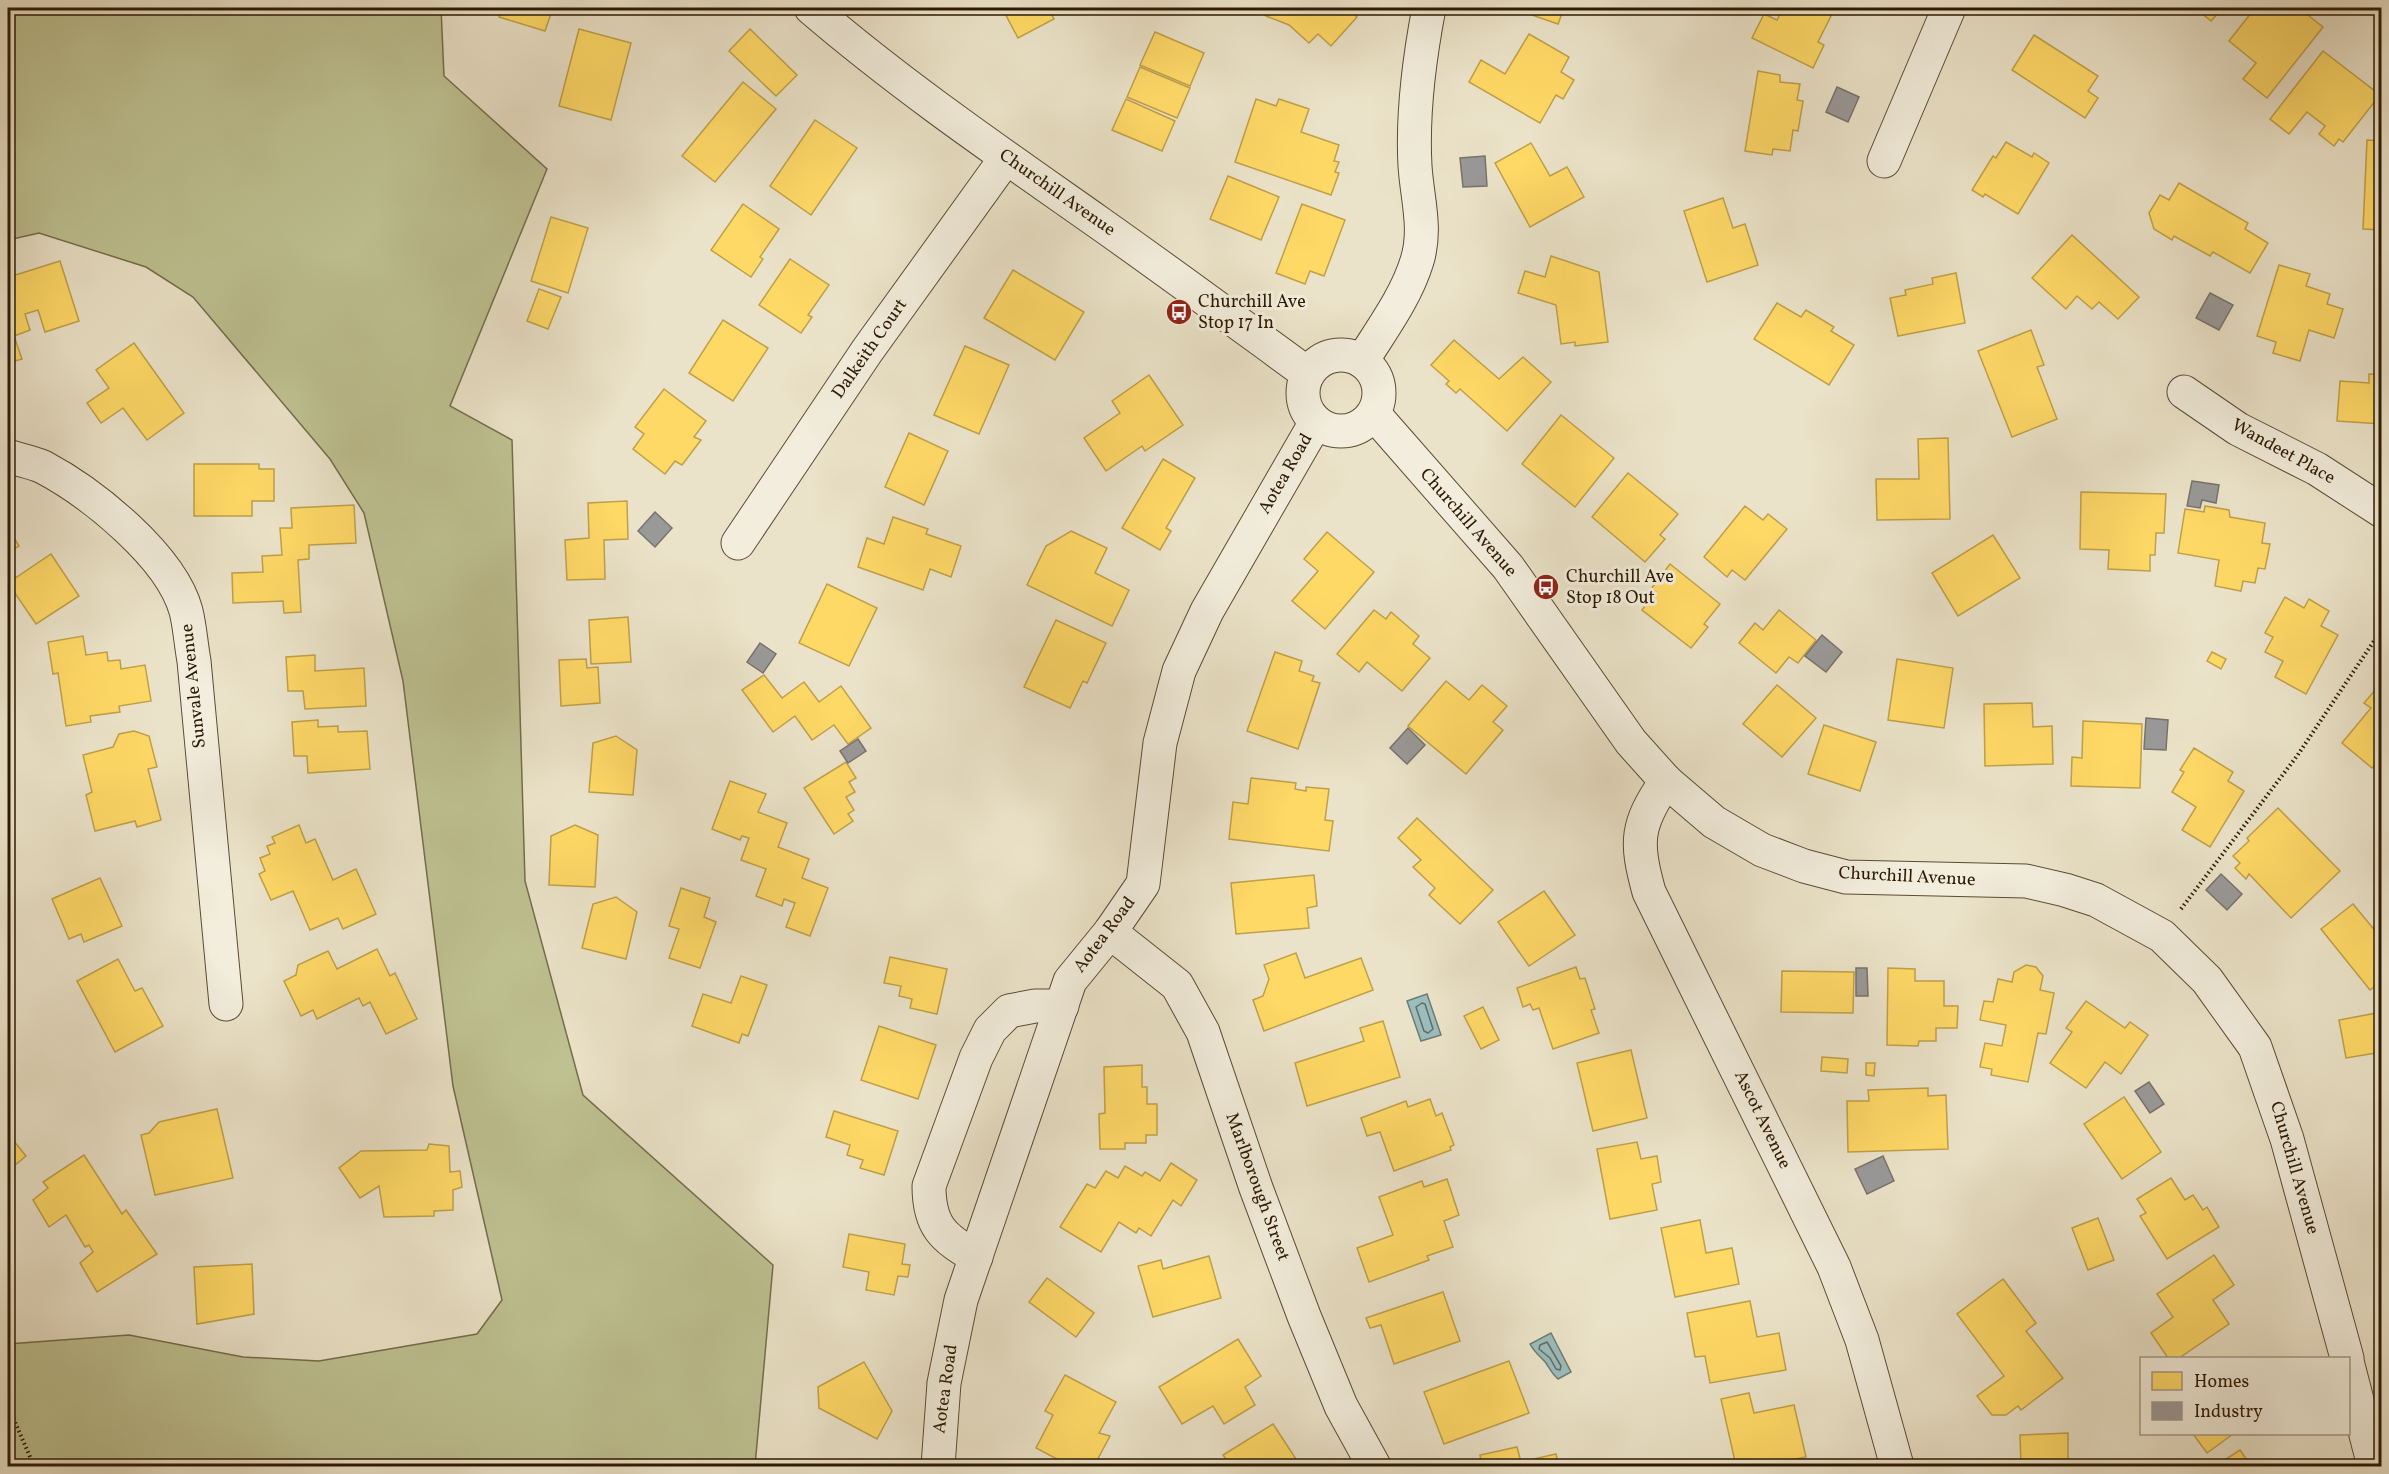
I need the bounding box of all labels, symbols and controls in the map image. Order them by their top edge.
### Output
street label: Churchill Avenue [994,143,1120,243]
place label: Churchill Ave Stop 17 In [1198,290,1306,336]
street label: Dalkeith Court [826,294,914,404]
bus stop icon: Churchill Ave Stop 17 In [1164,297,1194,327]
street label: Wandeet Place [2227,413,2339,491]
street label: Aotea Road [1253,429,1319,519]
street label: Churchill Avenue [1414,463,1522,583]
place label: Churchill Ave Stop 18 Out [1566,565,1674,611]
bus stop icon: Churchill Ave Stop 18 Out [1531,572,1561,602]
street label: Sunvale Avenue [175,623,213,749]
street label: Churchill Avenue [1838,861,1976,893]
street label: Aotea Road [1068,892,1142,978]
street label: Ascot Avenue [1727,1067,1797,1173]
street label: Churchill Avenue [2263,1099,2325,1237]
street label: Marlborough Street [1219,1109,1295,1265]
street label: Aotea Road [927,1343,965,1435]
legend [2140,1357,2350,1435]
text: Homes [2194,1370,2249,1395]
text: Industry [2194,1400,2263,1425]

